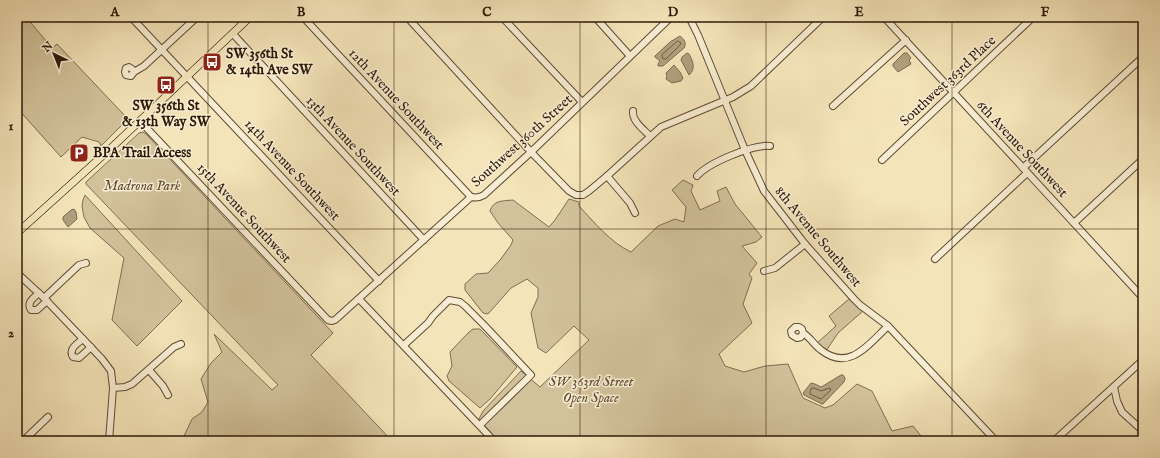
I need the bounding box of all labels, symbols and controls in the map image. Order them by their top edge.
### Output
text: A [110,4,121,21]
text: B [297,4,306,21]
text: C [482,4,492,21]
text: D [668,4,679,21]
text: E [854,4,864,21]
text: F [1041,4,1050,21]
street label: Southwest 363rd Place [896,31,1000,130]
north arrow [34,34,74,74]
text: N [39,39,56,56]
place label: SW 356th St & 14th Ave SW [226,45,314,79]
street label: 12th Avenue Southwest [344,45,448,154]
bus stop icon: SW 356th St & 14th Ave SW [201,51,223,73]
bus stop icon: SW 356th St & 13th Way SW [155,74,177,96]
street label: Southwest 360th Street [468,91,577,191]
street label: 13th Avenue Southwest [302,92,404,200]
place label: SW 356th St & 13th Way SW [122,97,212,131]
street label: 6th Avenue Southwest [972,97,1072,201]
street label: 14th Avenue Southwest [240,115,344,225]
text: 1 [9,118,14,135]
parking icon: BPA Trail Access [68,142,90,164]
place label: BPA Trail Access [93,144,191,162]
street label: 15th Avenue Southwest [193,159,295,267]
park label: Madrona Park [104,177,181,195]
street label: 8th Avenue Southwest [771,183,865,291]
text: 2 [8,325,14,342]
park label: SW 363rd Street Open Space [549,373,634,407]

